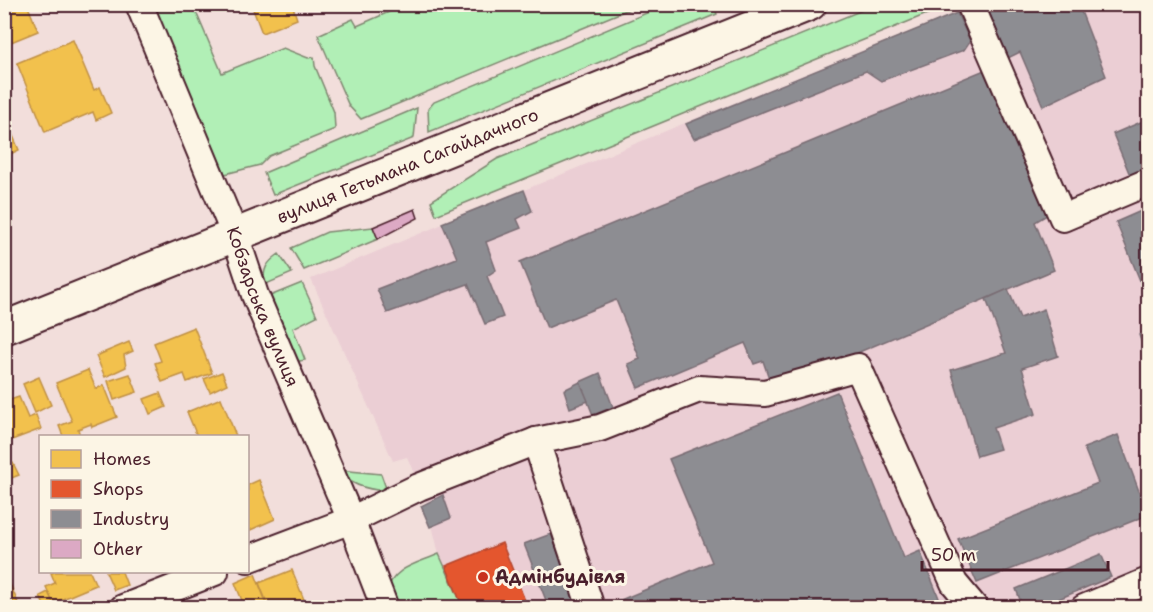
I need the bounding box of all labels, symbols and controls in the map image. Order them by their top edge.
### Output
street label: вулиця Гетьмана Сагайдачного [273,102,542,229]
street label: Кобзарська вулиця [221,223,305,390]
legend [39,435,249,573]
text: Homes [93,447,151,471]
text: Shops [93,477,144,501]
text: Industry [93,507,169,531]
scale bar [922,534,1108,572]
text: Other [93,537,143,561]
text: 50 m [931,543,976,567]
place label: Адмінбудівля [495,565,625,589]
marker: Адмінбудівля [476,570,490,584]

